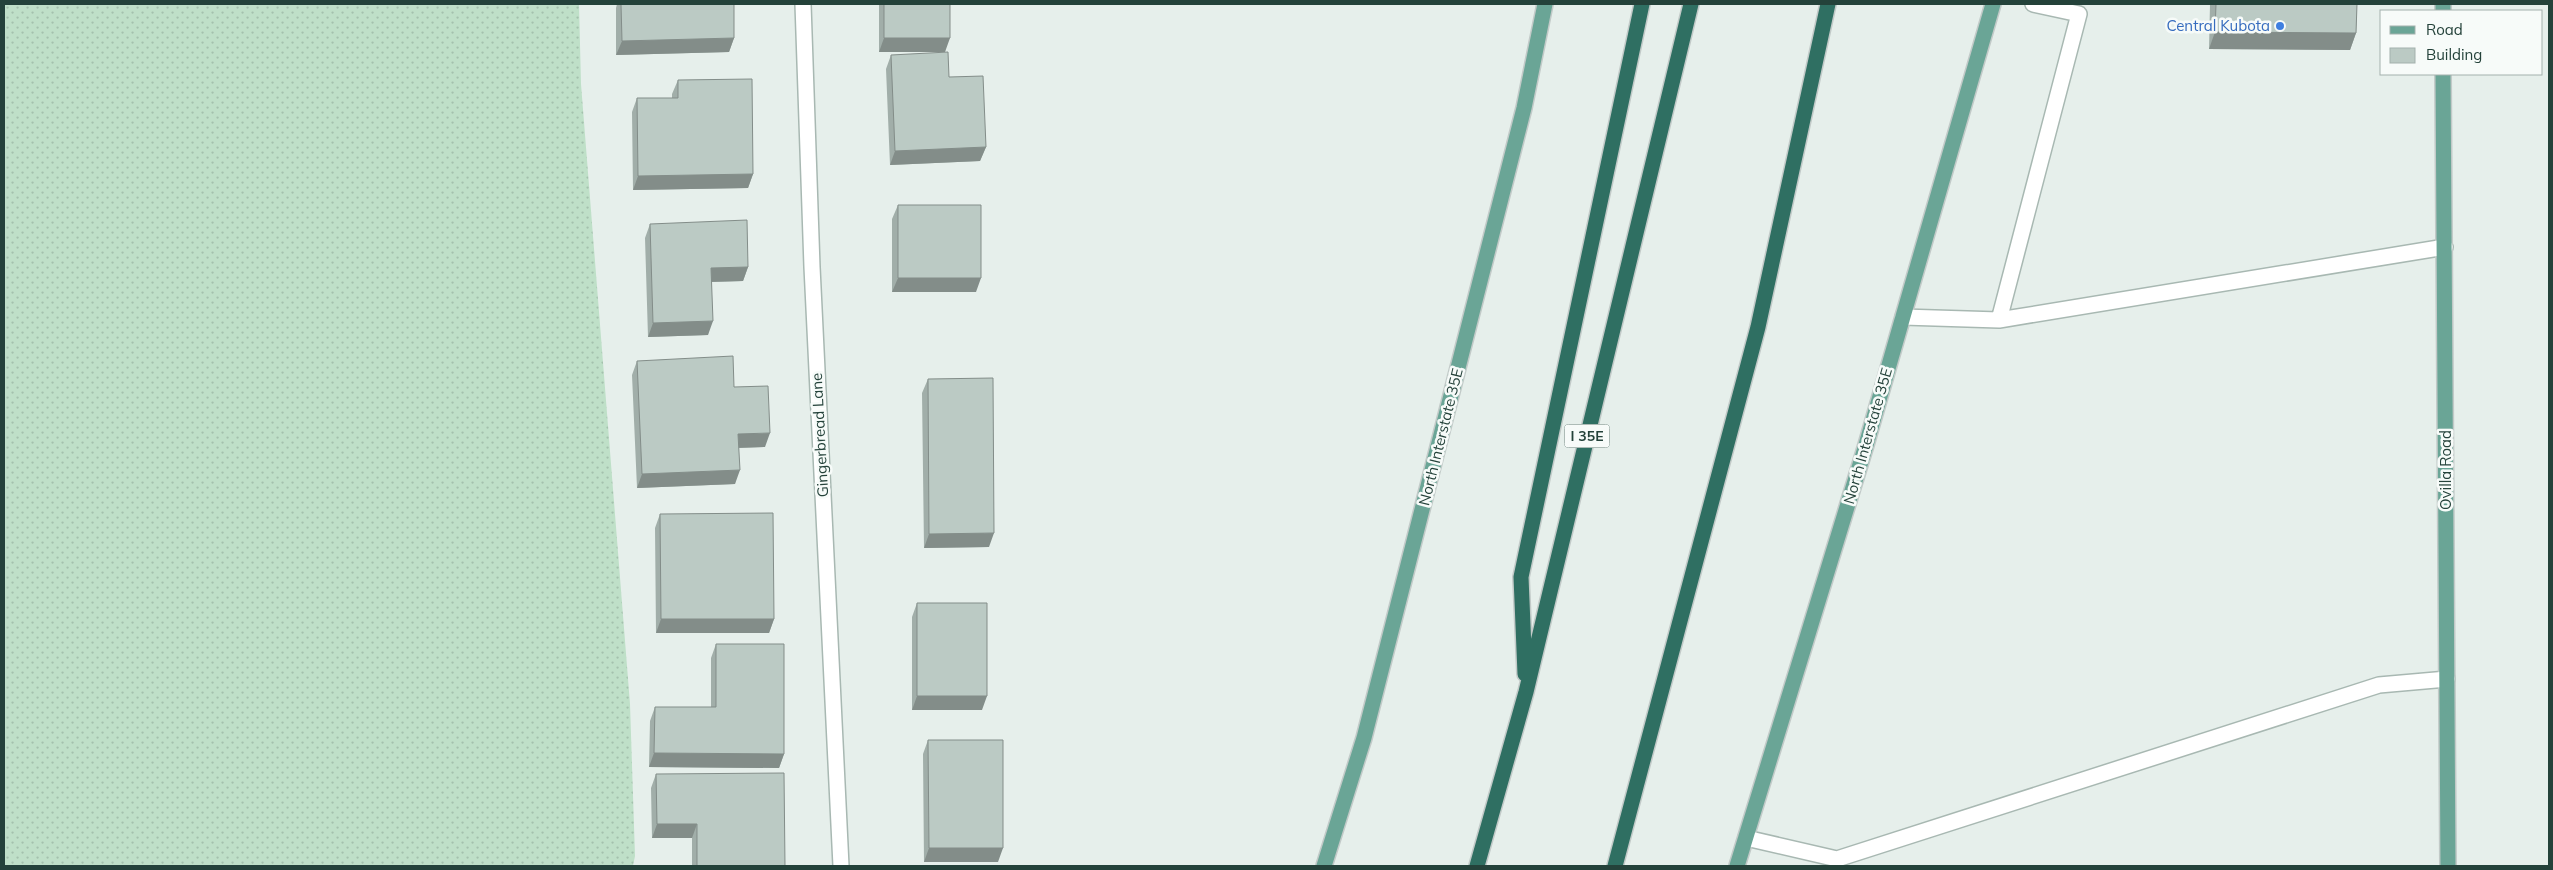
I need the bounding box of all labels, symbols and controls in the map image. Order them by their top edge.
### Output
legend [2380,10,2543,75]
place label: Central Kubota [2166,16,2270,35]
marker: Central Kubota [2274,20,2286,32]
text: Road [2426,20,2463,39]
text: Building [2426,45,2482,64]
street label: North Interstate 35E [1839,365,1896,506]
street label: North Interstate 35E [1414,366,1467,507]
street label: Gingerbread Lane [807,372,832,498]
road number: I 35E [1564,424,1610,448]
street label: Ovilla Road [2436,430,2455,510]

